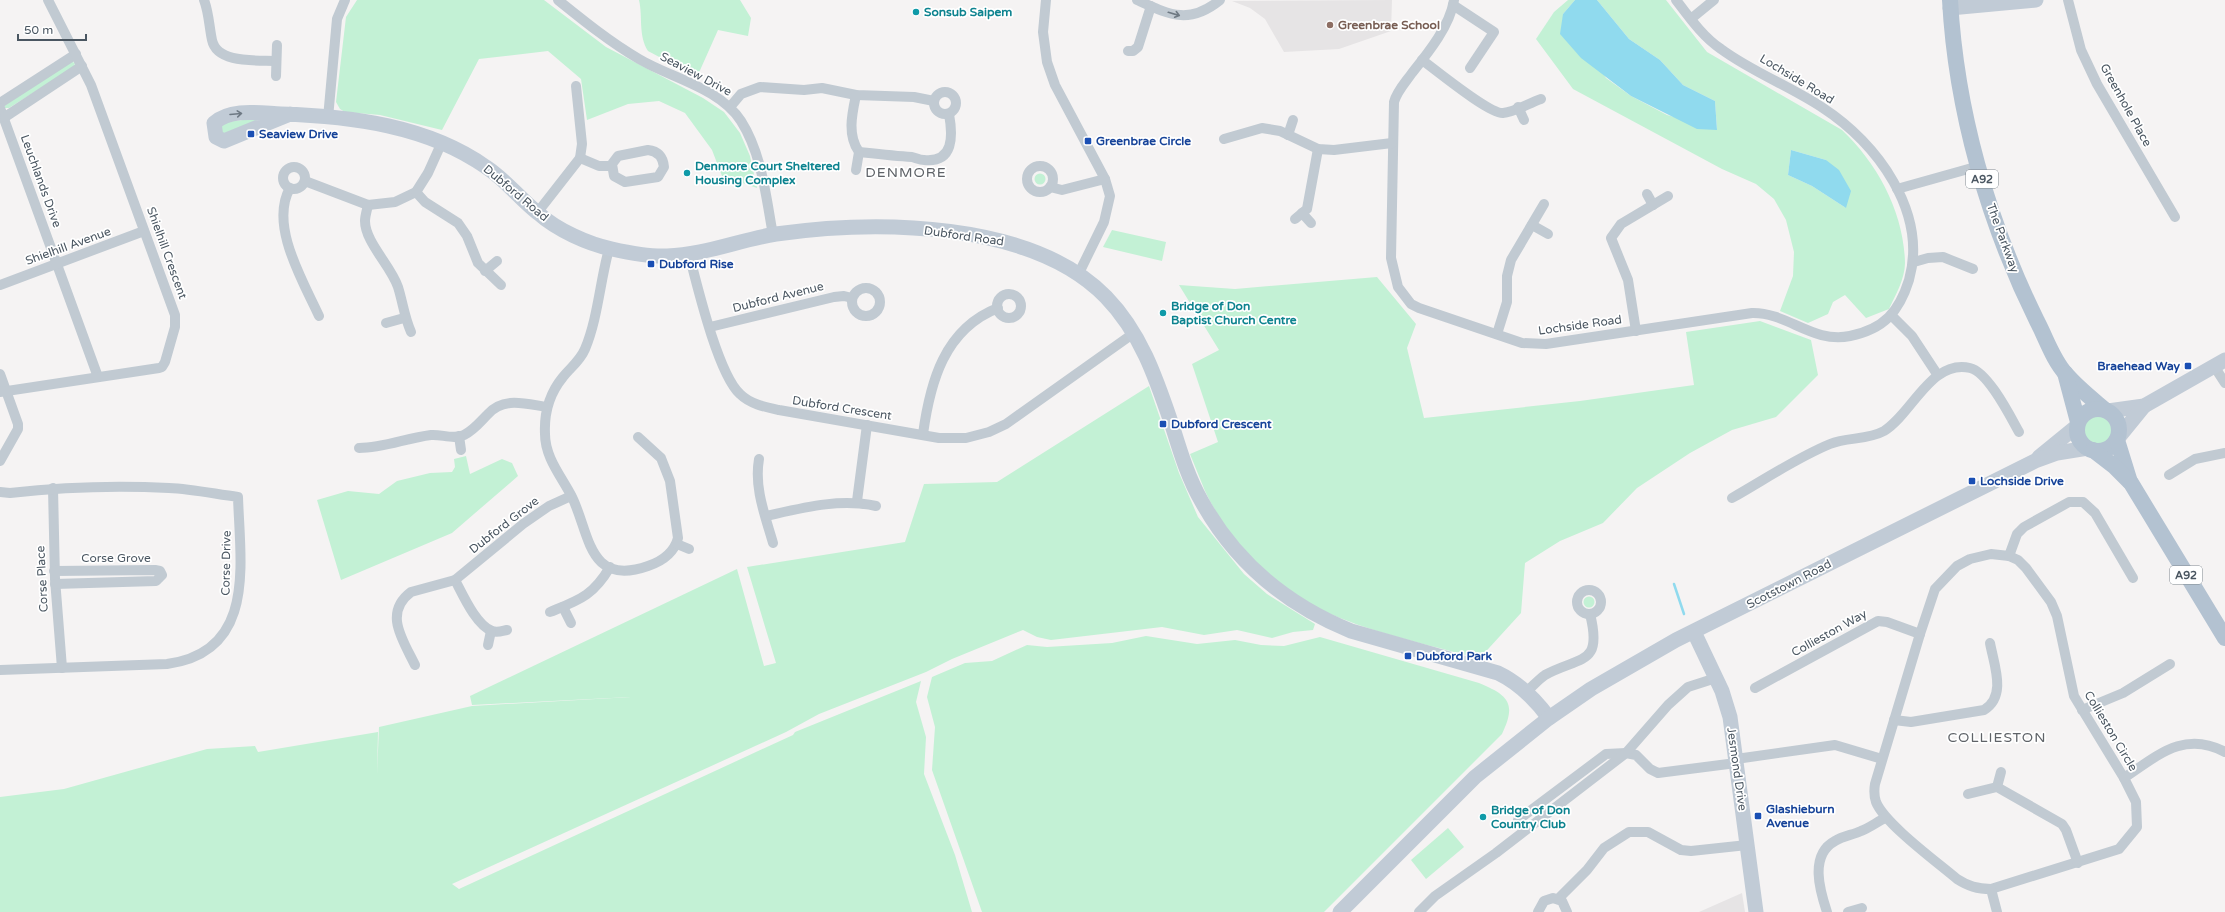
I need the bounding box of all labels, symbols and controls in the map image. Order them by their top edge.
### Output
place label: Sonsub Saipem [924,5,1012,20]
marker: Sonsub Saipem [911,7,921,17]
one-way arrow [1167,11,1180,18]
scale bar [18,16,86,42]
place label: Greenbrae School [1338,18,1440,32]
marker: Greenbrae School [1325,20,1335,30]
text: 50 m [24,23,53,37]
street label: Seaview Drive [658,49,734,99]
street label: Lochside Road [1757,51,1837,107]
street label: Greenhole Place [2097,61,2155,149]
one-way arrow [229,110,242,118]
place label: Seaview Drive [259,127,338,141]
marker: Seaview Drive [246,129,256,139]
street label: Leuchlands Drive [18,133,64,230]
place label: Greenbrae Circle [1096,134,1191,148]
marker: Greenbrae Circle [1083,136,1093,146]
place label: Denmore Court Sheltered Housing Complex [695,159,840,188]
street label: Dubford Road [481,162,551,224]
district label: DENMORE [865,164,947,181]
marker: Denmore Court Sheltered Housing Complex [682,168,692,178]
road number: A92 [1966,170,1998,188]
street label: The Parkway [1984,201,2022,275]
street label: Shielhill Crescent [144,205,190,301]
street label: Dubford Road [923,223,1005,249]
street label: Shielhill Avenue [23,224,113,268]
place label: Dubford Rise [659,257,734,271]
marker: Dubford Rise [646,259,656,269]
street label: Dubford Avenue [731,279,825,315]
place label: Bridge of Don Baptist Church Centre [1171,299,1297,328]
marker: Bridge of Don Baptist Church Centre [1158,308,1168,318]
street label: Lochside Road [1537,312,1623,338]
place label: Braehead Way [2097,359,2181,374]
marker: Braehead Way [2183,361,2193,371]
street label: Dubford Crescent [791,393,893,423]
place label: Dubford Crescent [1171,417,1272,431]
marker: Dubford Crescent [1158,419,1168,429]
place label: Lochside Drive [1980,474,2064,488]
marker: Lochside Drive [1967,476,1977,486]
street label: Dubford Grove [467,493,542,556]
street label: Corse Drive [218,530,234,596]
street label: Corse Place [33,545,51,613]
street label: Corse Grove [81,551,151,565]
street label: Scotstown Road [1744,557,1834,611]
road number: A92 [2170,566,2202,584]
street label: Collieston Way [1789,606,1870,659]
place label: Dubford Park [1416,649,1492,663]
marker: Dubford Park [1403,651,1413,661]
street label: Collieston Circle [2082,688,2141,774]
street label: Jesmond Drive [1724,726,1750,812]
district label: COLLIESTON [1948,729,2046,746]
place label: Glashieburn Avenue [1766,802,1834,830]
place label: Bridge of Don Country Club [1491,803,1570,832]
marker: Glashieburn Avenue [1753,811,1763,821]
marker: Bridge of Don Country Club [1478,812,1488,822]

